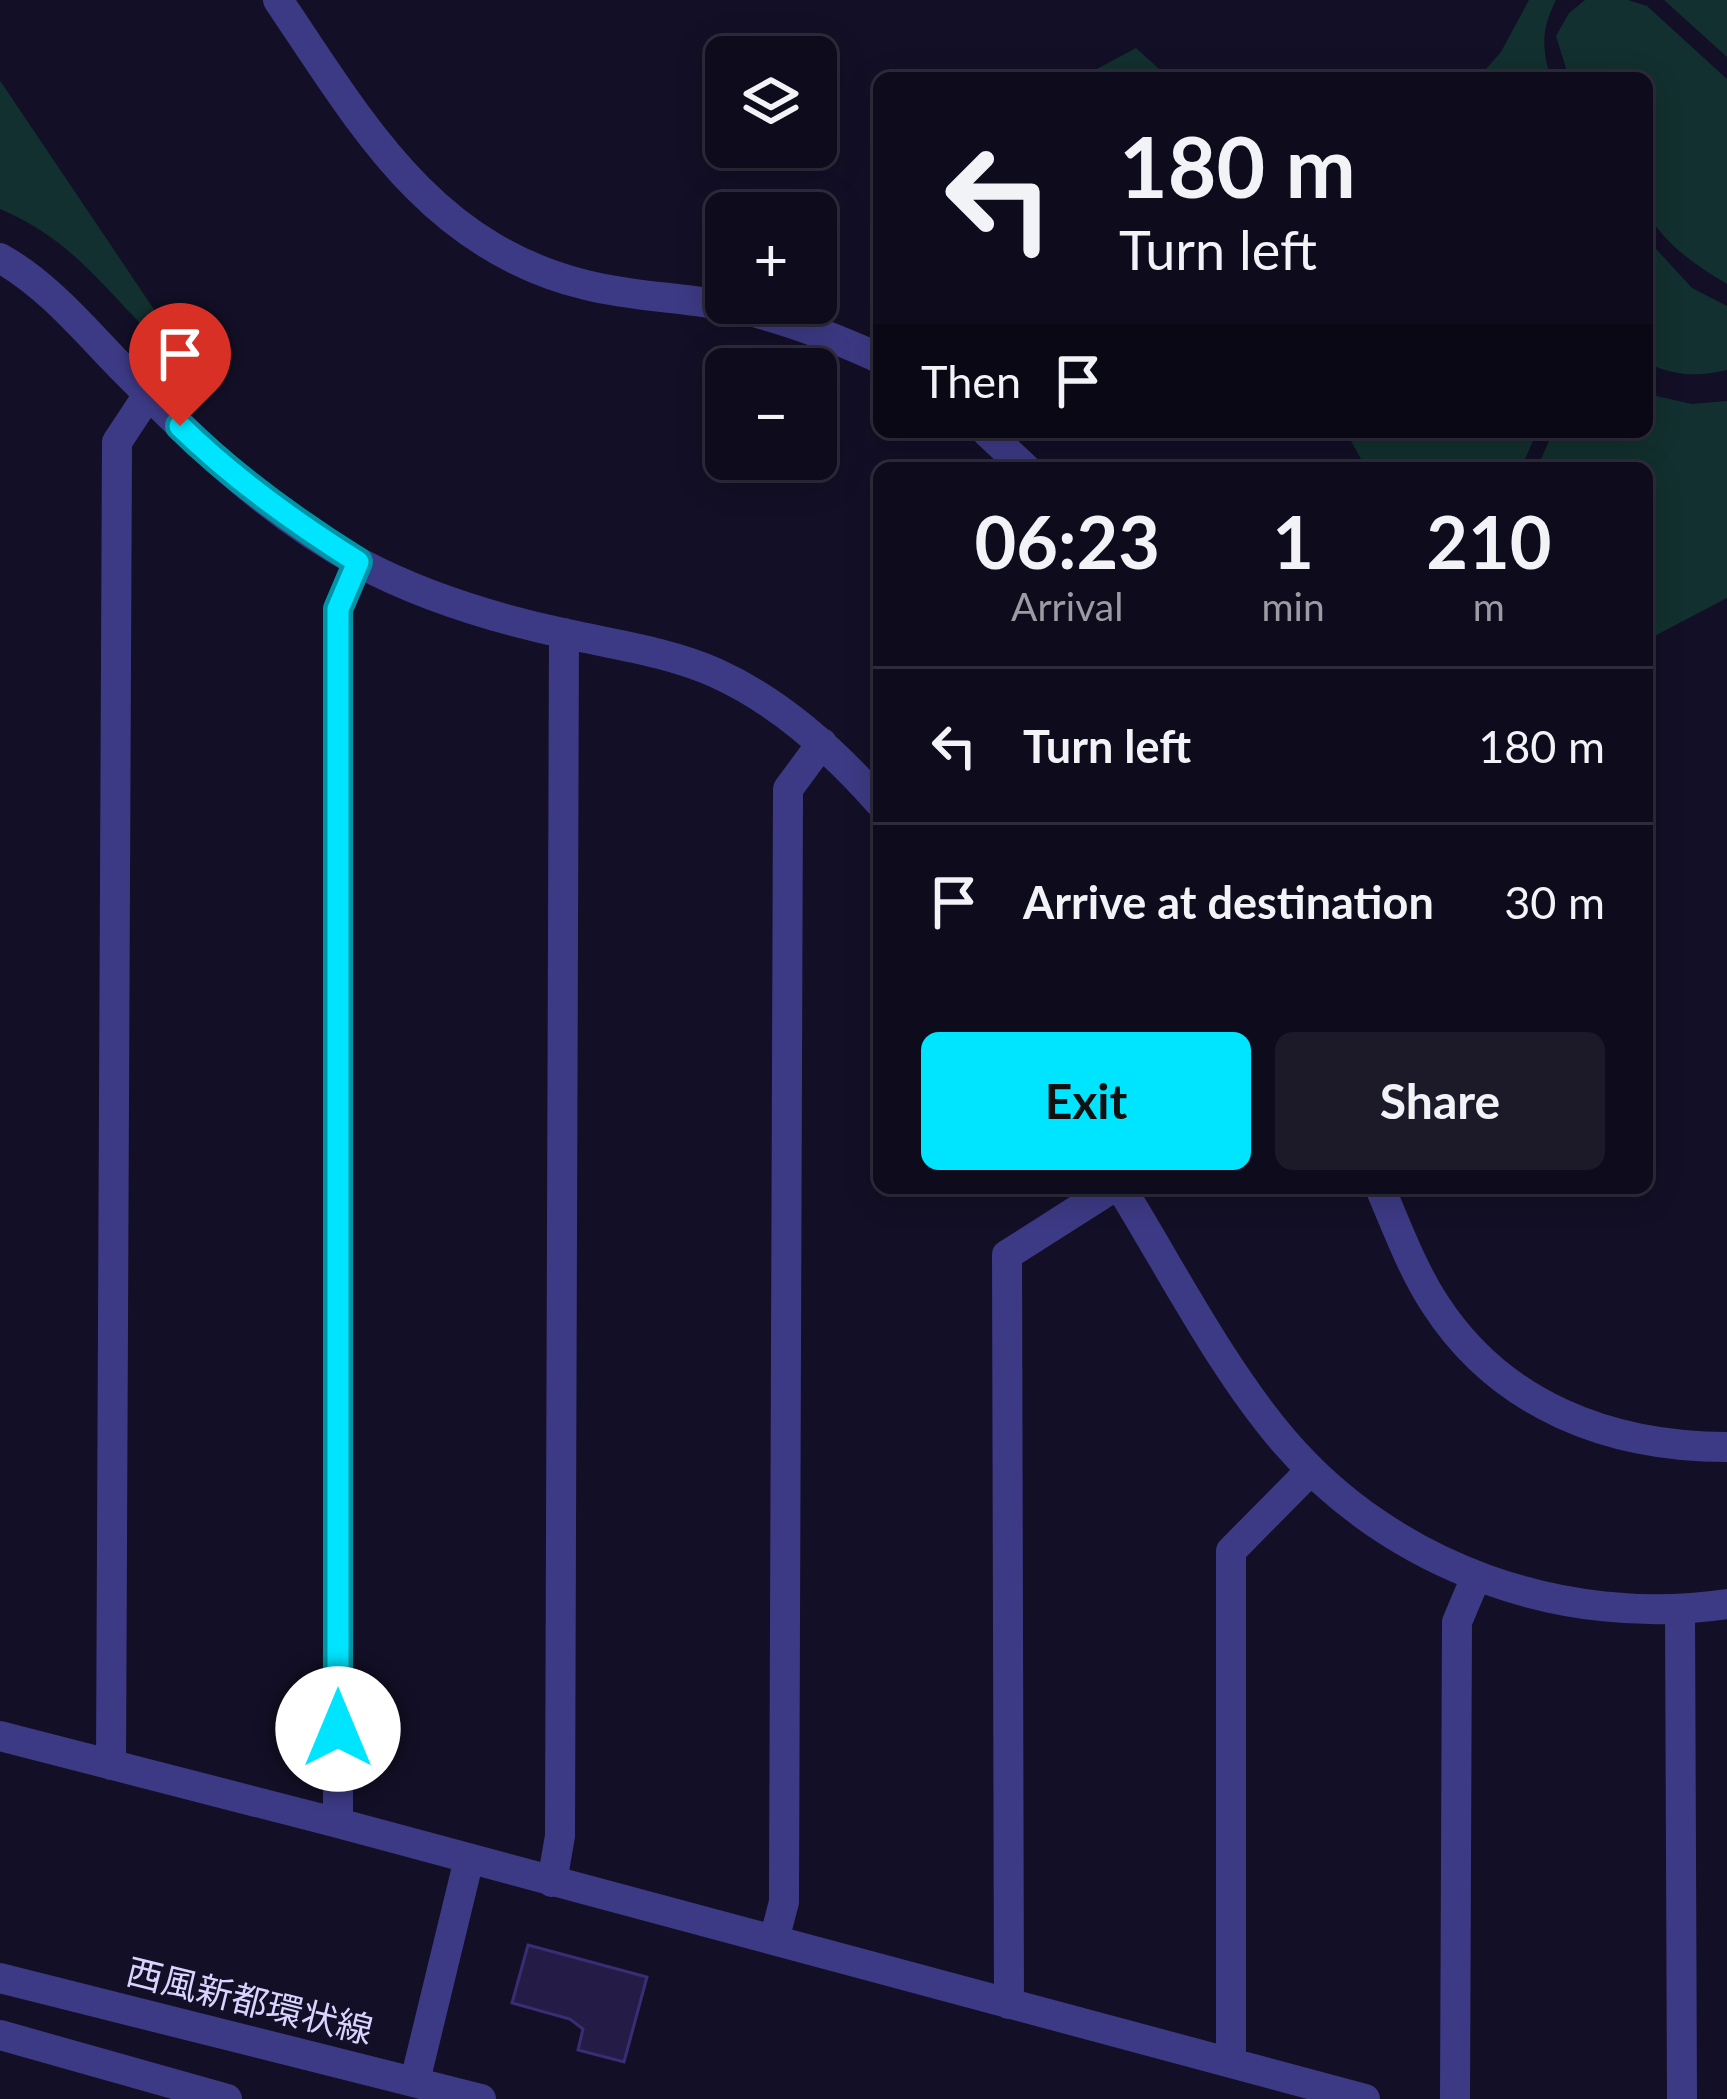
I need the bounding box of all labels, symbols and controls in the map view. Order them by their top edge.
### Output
map controls [705,36,837,480]
button: layers [705,36,837,168]
text: 180 m [1119,115,1356,216]
icon: left [921,120,1077,276]
button: + [705,192,837,324]
text: Turn left [1119,217,1317,282]
pin [129,303,231,426]
icon: arrive [147,321,213,387]
button: − [705,348,837,480]
icon: arrive [1045,348,1111,414]
text: Then [921,354,1021,408]
text: 06:23 [974,498,1160,584]
text: 1 [1272,498,1314,584]
text: 210 [1426,498,1551,584]
text: Arrival [1011,583,1123,629]
text: min [1262,583,1325,629]
text: m [1473,583,1505,629]
icon: left [921,713,987,779]
text: Turn left [1023,719,1191,773]
text: 180 m [1478,719,1605,773]
icon: arrive [921,869,987,935]
text: Arrive at destination [1023,875,1434,929]
text: 30 m [1504,875,1605,929]
button: Exit [921,1032,1251,1170]
button: Share [1275,1032,1605,1170]
position arrow [275,1666,401,1792]
street label: 西風新都環状線 [122,1948,378,2052]

